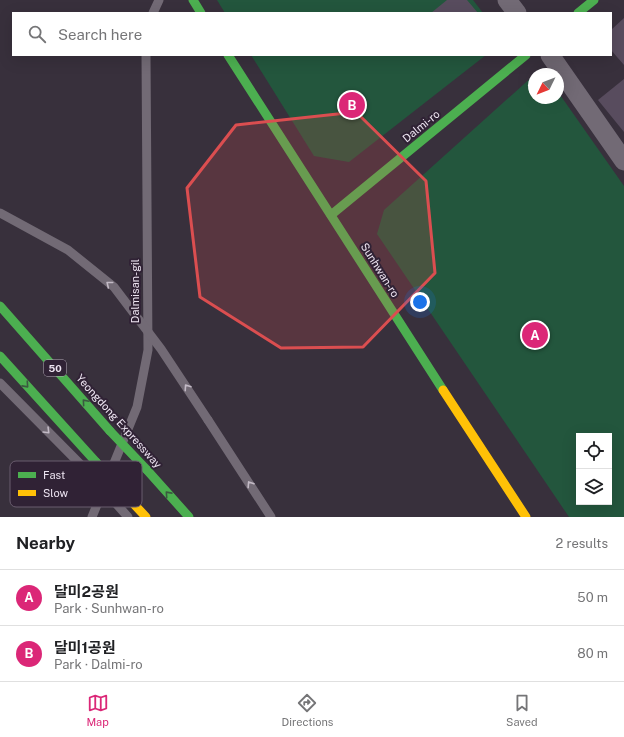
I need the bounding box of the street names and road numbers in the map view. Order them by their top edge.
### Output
street label: Dalmi-ro [400,108,442,144]
street label: Sunhwan-ro [359,241,401,299]
street label: Dalmisan-gil [129,259,141,323]
road number: 50 [44,360,66,376]
street label: Yeongdong Expressway [74,372,164,470]

